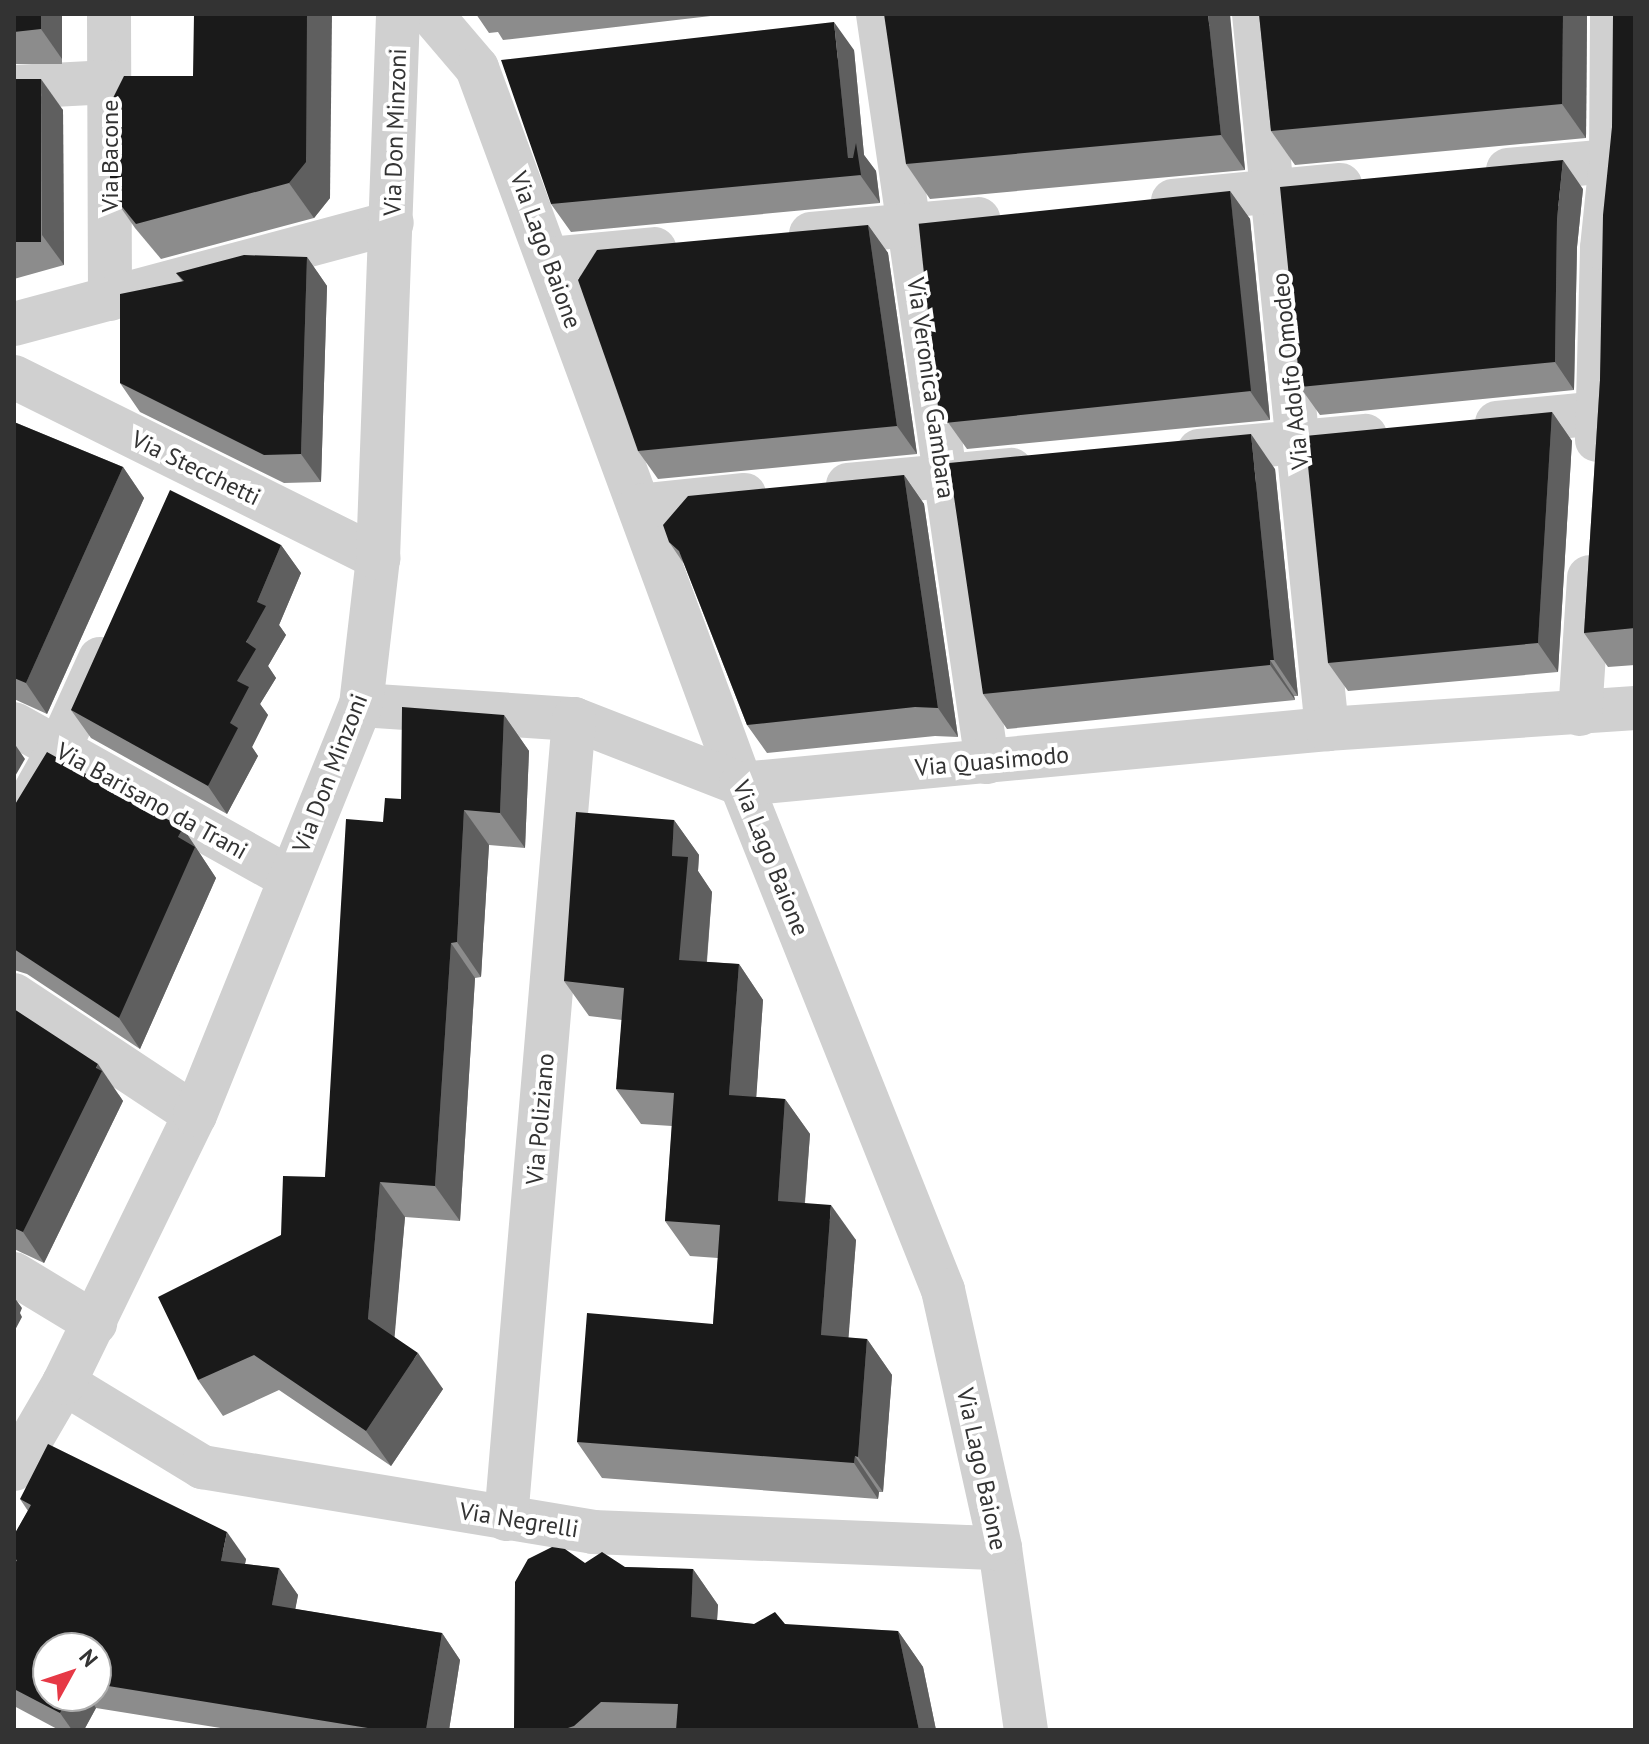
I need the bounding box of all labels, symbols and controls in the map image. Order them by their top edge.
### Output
street label: Via Don Minzoni [378,48,412,216]
street label: Via Bacone [96,100,124,212]
street label: Via Lago Baione [504,168,588,332]
street label: Via Adolfo Omodeo [1265,271,1315,471]
street label: Via Veronica Gambara [901,275,961,501]
street label: Via Stecchetti [127,424,265,512]
street label: Via Don Minzoni [286,690,374,856]
street label: Via Barisano da Trani [51,736,253,866]
street label: Via Quasimodo [914,740,1070,782]
street label: Via Lago Baione [727,776,815,940]
street label: Via Poliziano [520,1052,560,1186]
street label: Via Lago Baione [951,1385,1013,1553]
street label: Via Negrelli [457,1496,581,1544]
north arrow [32,1632,112,1712]
text: N [73,1643,104,1672]

